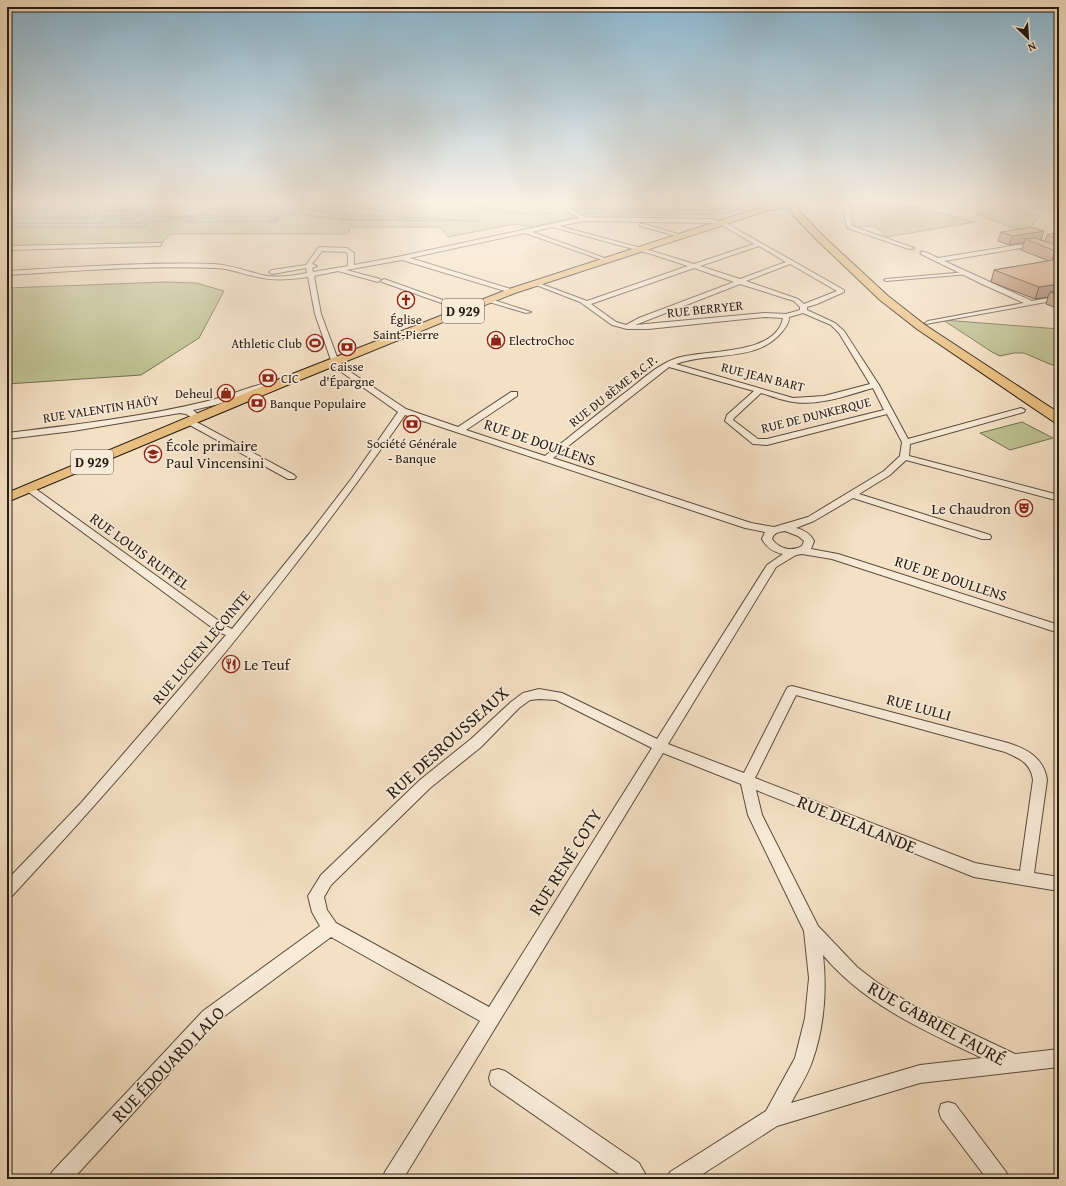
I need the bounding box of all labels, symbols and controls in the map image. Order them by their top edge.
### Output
north arrow [1008,18,1048,58]
text: N [1025,38,1039,56]
church icon: Église Saint-Pierre [396,290,416,310]
street label: RUE BERRYER [666,296,744,322]
road number: D 929 [442,299,484,323]
place label: Église Saint-Pierre [373,310,439,344]
shop icon: ElectroChoc [486,330,506,350]
place label: ElectroChoc [509,331,574,350]
sports icon: Athletic Club [305,333,325,353]
place label: Athletic Club [231,334,302,353]
bank icon: Caisse d'Épargne [337,337,357,357]
street label: RUE DU 8ÈME B.C.P. [565,350,661,432]
place label: Caisse d'Épargne [319,357,375,391]
street label: RUE JEAN BART [719,357,807,397]
bank icon: CIC [258,368,278,388]
place label: CIC [281,369,299,388]
shop icon: Deheul [216,383,236,403]
place label: Deheul [175,384,213,403]
street label: RUE VALENTIN HAÜY [41,390,161,428]
street label: RUE DE DUNKERQUE [759,392,873,438]
bank icon: Banque Populaire [247,393,267,413]
place label: Banque Populaire [270,394,366,413]
street label: RUE DE DOULLENS [481,413,599,471]
bank icon: Société Générale - Banque [402,414,422,434]
place label: Société Générale - Banque [367,434,457,468]
place label: École primaire Paul Vincensini [166,435,264,473]
school or university icon: École primaire Paul Vincensini [143,444,163,464]
road number: D 929 [71,450,113,474]
place label: Le Chaudron [932,498,1012,519]
theatre icon: Le Chaudron [1014,498,1034,518]
street label: RUE LOUIS RUFFEL [86,508,195,595]
street label: RUE DE DOULLENS [892,550,1010,606]
street label: RUE LUCIEN LECOINTE [147,585,255,708]
restaurant icon: Le Teuf [221,654,241,674]
place label: Le Teuf [244,654,292,675]
street label: RUE DESROUSSEAUX [380,679,514,805]
street label: RUE LULLI [884,688,954,726]
street label: RUE DELALANDE [793,788,921,860]
street label: RUE RENÉ COTY [521,803,609,921]
street label: RUE GABRIEL FAURÉ [863,974,1011,1072]
street label: RUE ÉDOUARD LALO [105,1000,231,1128]

